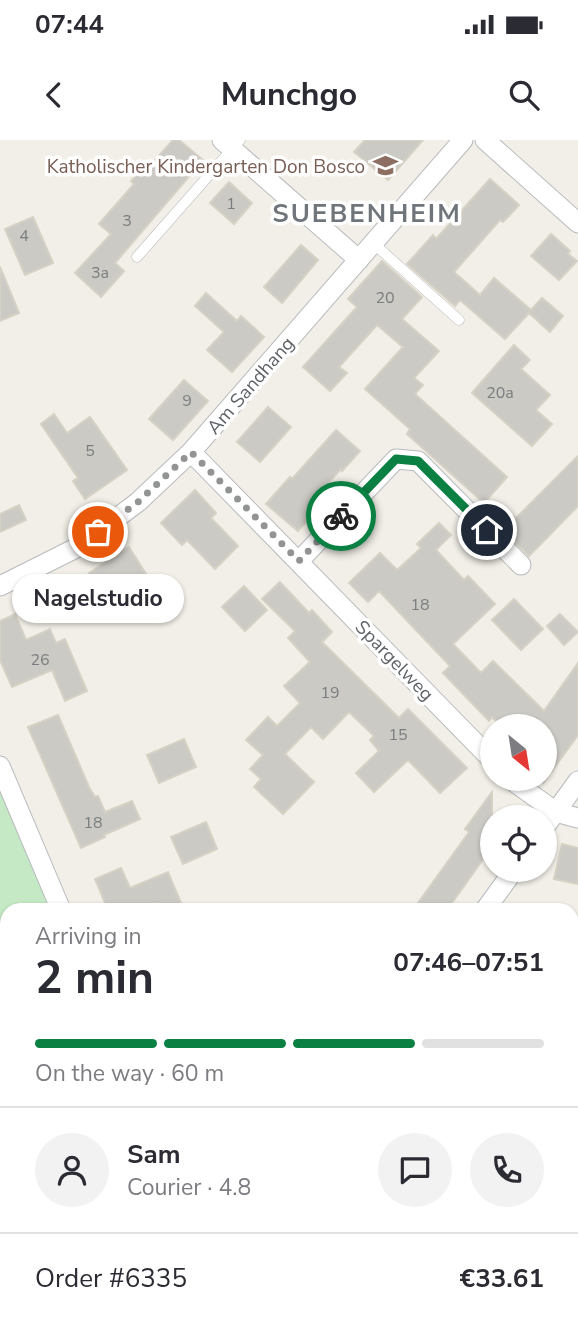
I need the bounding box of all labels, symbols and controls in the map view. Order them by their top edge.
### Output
text: 07:44 [35,7,104,42]
text: Munchgo [221,73,357,116]
icon: back [35,76,73,114]
icon: search [505,76,543,114]
school or university icon: Katholischer Kindergarten Don Bosco [371,152,399,180]
place label: Katholischer Kindergarten Don Bosco [47,154,365,180]
house number: 1 [226,193,236,215]
district label: SUEBENHEIM [272,196,462,231]
house number: 3 [122,210,132,232]
house number: 4 [19,225,29,247]
house number: 3a [91,262,109,284]
house number: 20 [375,287,395,309]
street label: Am Sandhang [201,331,300,440]
house number: 20a [486,382,514,404]
house number: 9 [182,390,192,412]
house number: 5 [85,440,95,462]
courier [306,481,376,551]
icon: bike [322,497,360,535]
pin [457,500,517,560]
pin [68,502,128,562]
icon: home [468,511,506,549]
icon: bag [79,513,117,551]
callout: Nagelstudio [12,574,184,623]
text: Nagelstudio [33,583,163,614]
house number: 18 [410,594,430,616]
street label: Spargelweg [349,615,439,707]
house number: 26 [30,649,50,671]
house number: 19 [320,682,340,704]
north arrow [480,714,556,791]
map controls [480,714,557,882]
house number: 15 [388,724,408,746]
button: locate [480,805,557,882]
house number: 18 [83,812,103,834]
text: Arriving in [35,921,142,952]
text: 07:46–07:51 [393,945,544,980]
text: 2 min [35,946,154,1009]
text: On the way · 60 m [35,1058,224,1089]
button: person [35,1133,109,1207]
button: chat [378,1133,452,1207]
button: phone [470,1133,544,1207]
text: Sam [127,1137,180,1172]
text: Courier · 4.8 [127,1172,251,1203]
text: Order #6335 [35,1261,187,1296]
text: €33.61 [460,1261,544,1296]

